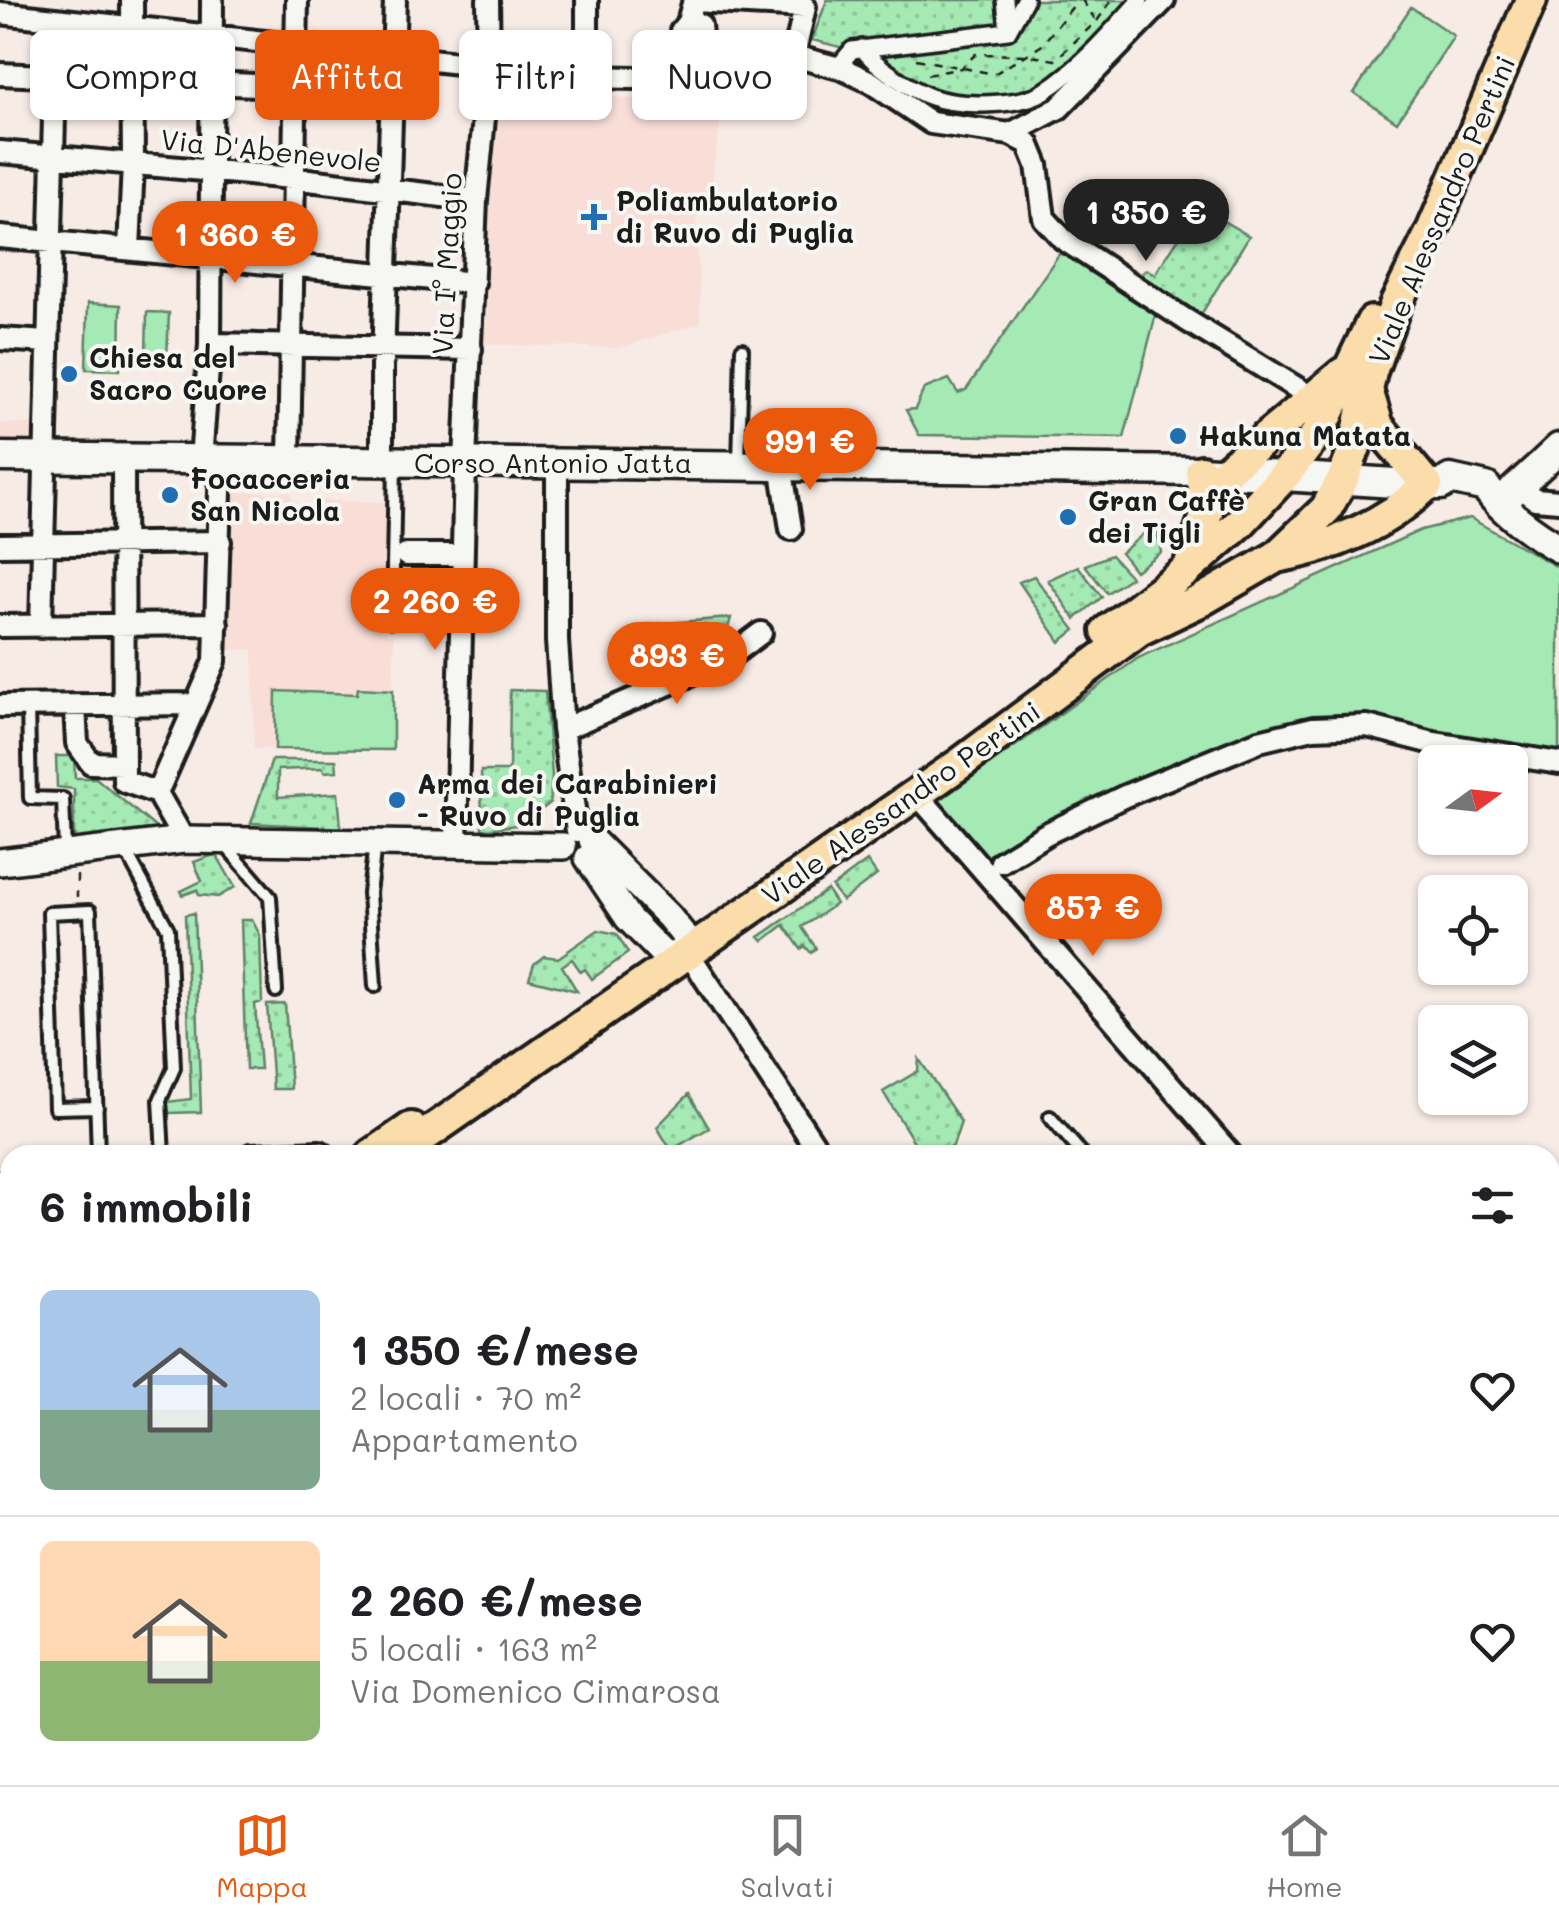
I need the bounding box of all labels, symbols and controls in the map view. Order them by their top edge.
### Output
chip: Compra [30,30,235,120]
chip: Affitta [255,30,439,120]
chip: Filtri [459,30,612,120]
chip: Nuovo [632,30,807,120]
street label: Viale Alessandro Pertini [1360,50,1523,369]
street label: Via D'Abenevole [159,121,383,179]
street label: Via I° Maggio [423,172,469,356]
pin: 1 350 € [1054,179,1238,264]
place label: Poliambulatorio di Ruvo di Puglia [616,182,854,250]
text: 1 350 € [1085,190,1207,232]
pin: 1 360 € [143,201,327,286]
marker: Poliambulatorio di Ruvo di Puglia [581,204,607,230]
text: 1 360 € [174,212,296,254]
place label: Chiesa del Sacro Cuore [89,339,267,407]
marker: Chiesa del Sacro Cuore [58,363,80,385]
pin: 991 € [740,408,880,493]
place label: Hakuna Matata [1198,417,1411,453]
text: 991 € [765,419,855,461]
marker: Hakuna Matata [1167,425,1189,447]
street label: Corso Antonio Jatta [414,444,692,480]
place label: Focacceria San Nicola [190,460,350,528]
place label: Gran Caffè dei Tigli [1088,482,1245,550]
marker: Focacceria San Nicola [159,484,181,506]
marker: Gran Caffè dei Tigli [1057,506,1079,528]
pin: 2 260 € [343,568,527,653]
text: 2 260 € [373,579,497,621]
pin: 893 € [607,622,747,707]
text: 893 € [629,633,725,675]
street label: Viale Alessandro Pertini [754,692,1047,912]
north arrow [1418,745,1528,855]
map controls [1418,745,1528,1115]
place label: Arma dei Carabinieri - Ruvo di Puglia [417,765,718,833]
marker: Arma dei Carabinieri - Ruvo di Puglia [386,789,408,811]
pin: 857 € [1023,874,1163,959]
button: locate [1418,875,1528,985]
text: 857 € [1046,885,1140,927]
button: layers [1418,1005,1528,1115]
text: 6 immobili [40,1178,253,1233]
icon: filters [1465,1178,1520,1233]
text: 1 350 €/mese [350,1321,639,1376]
icon: home [120,1330,240,1450]
icon: heart [1465,1363,1520,1418]
text: 2 locali · 70 m² [350,1376,581,1418]
text: Appartamento [350,1418,578,1460]
text: 2 260 €/mese [350,1572,643,1627]
icon: home [120,1581,240,1701]
icon: heart [1465,1614,1520,1669]
text: 5 locali · 163 m² [350,1627,597,1669]
text: Via Domenico Cimarosa [350,1669,721,1711]
tab: Mappa [216,1808,308,1904]
tab: Salvati [741,1808,834,1904]
tab: Home [1266,1808,1343,1904]

